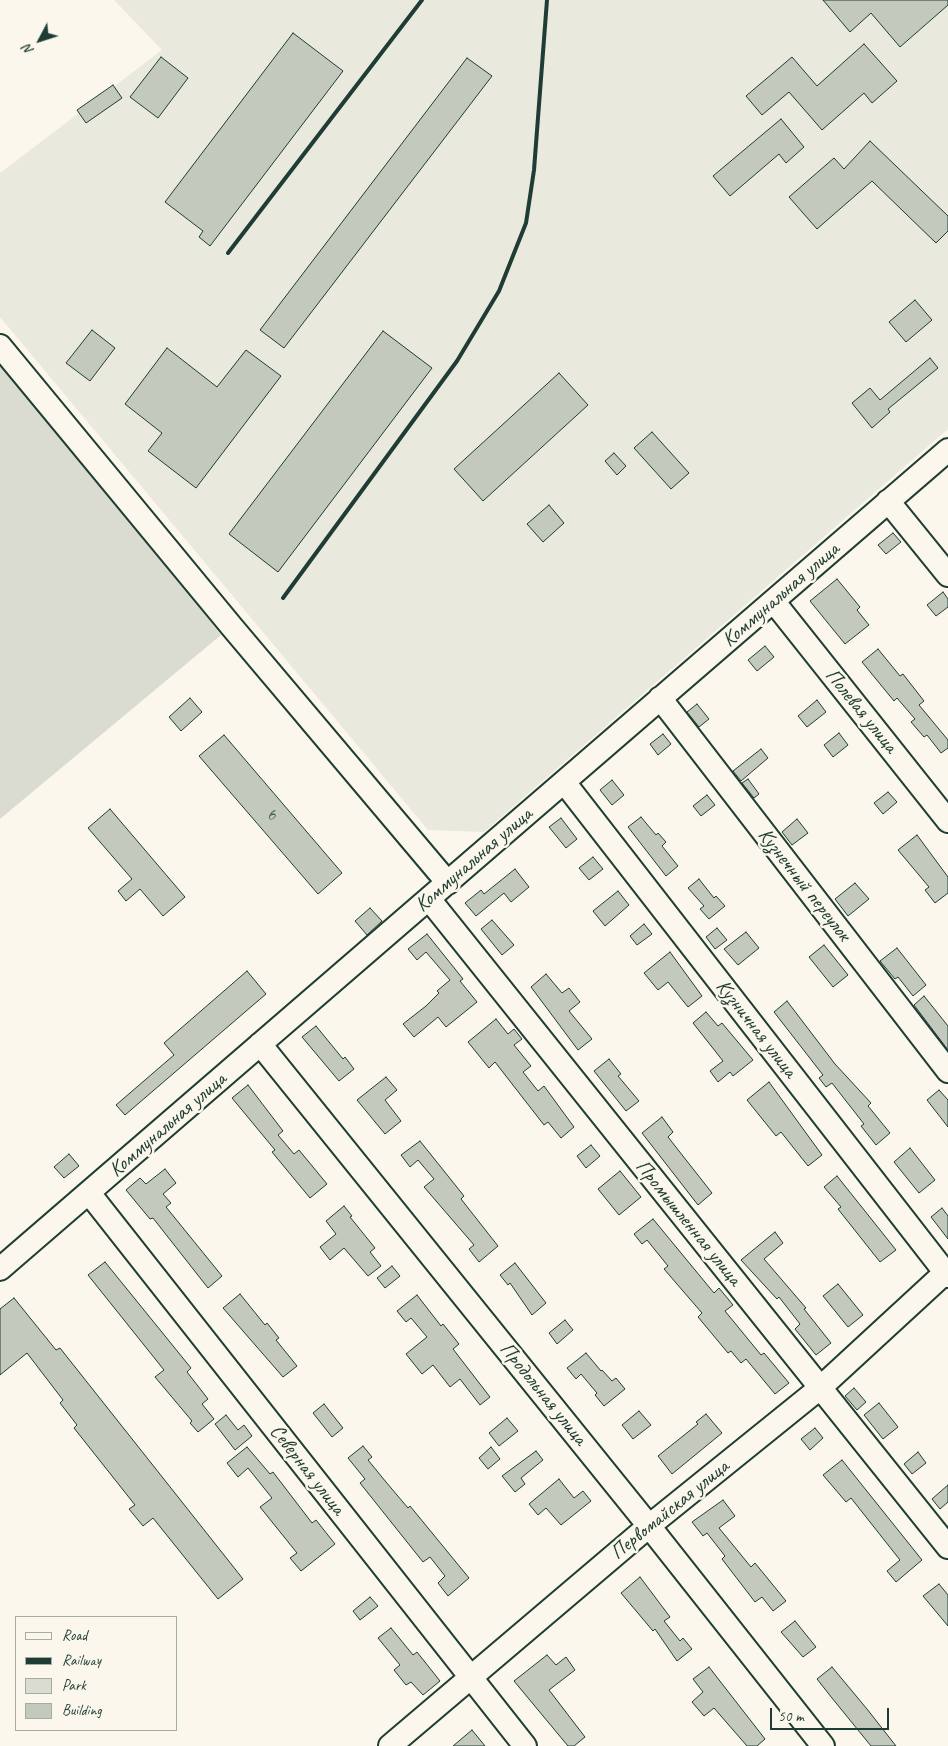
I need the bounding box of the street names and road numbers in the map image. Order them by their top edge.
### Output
street label: Коммунальная улица [717,537,845,653]
street label: Полевая улица [819,664,903,758]
street label: Коммунальная улица [410,802,538,918]
street label: Кузнечный переулок [752,823,856,947]
street label: Кузничная улица [710,975,802,1083]
street label: Коммунальная улица [104,1067,232,1183]
street label: Промышленная улица [629,1155,747,1291]
street label: Продольная улица [494,1337,592,1451]
street label: Северная улица [264,1420,350,1520]
street label: Первомайская улица [606,1454,734,1566]

